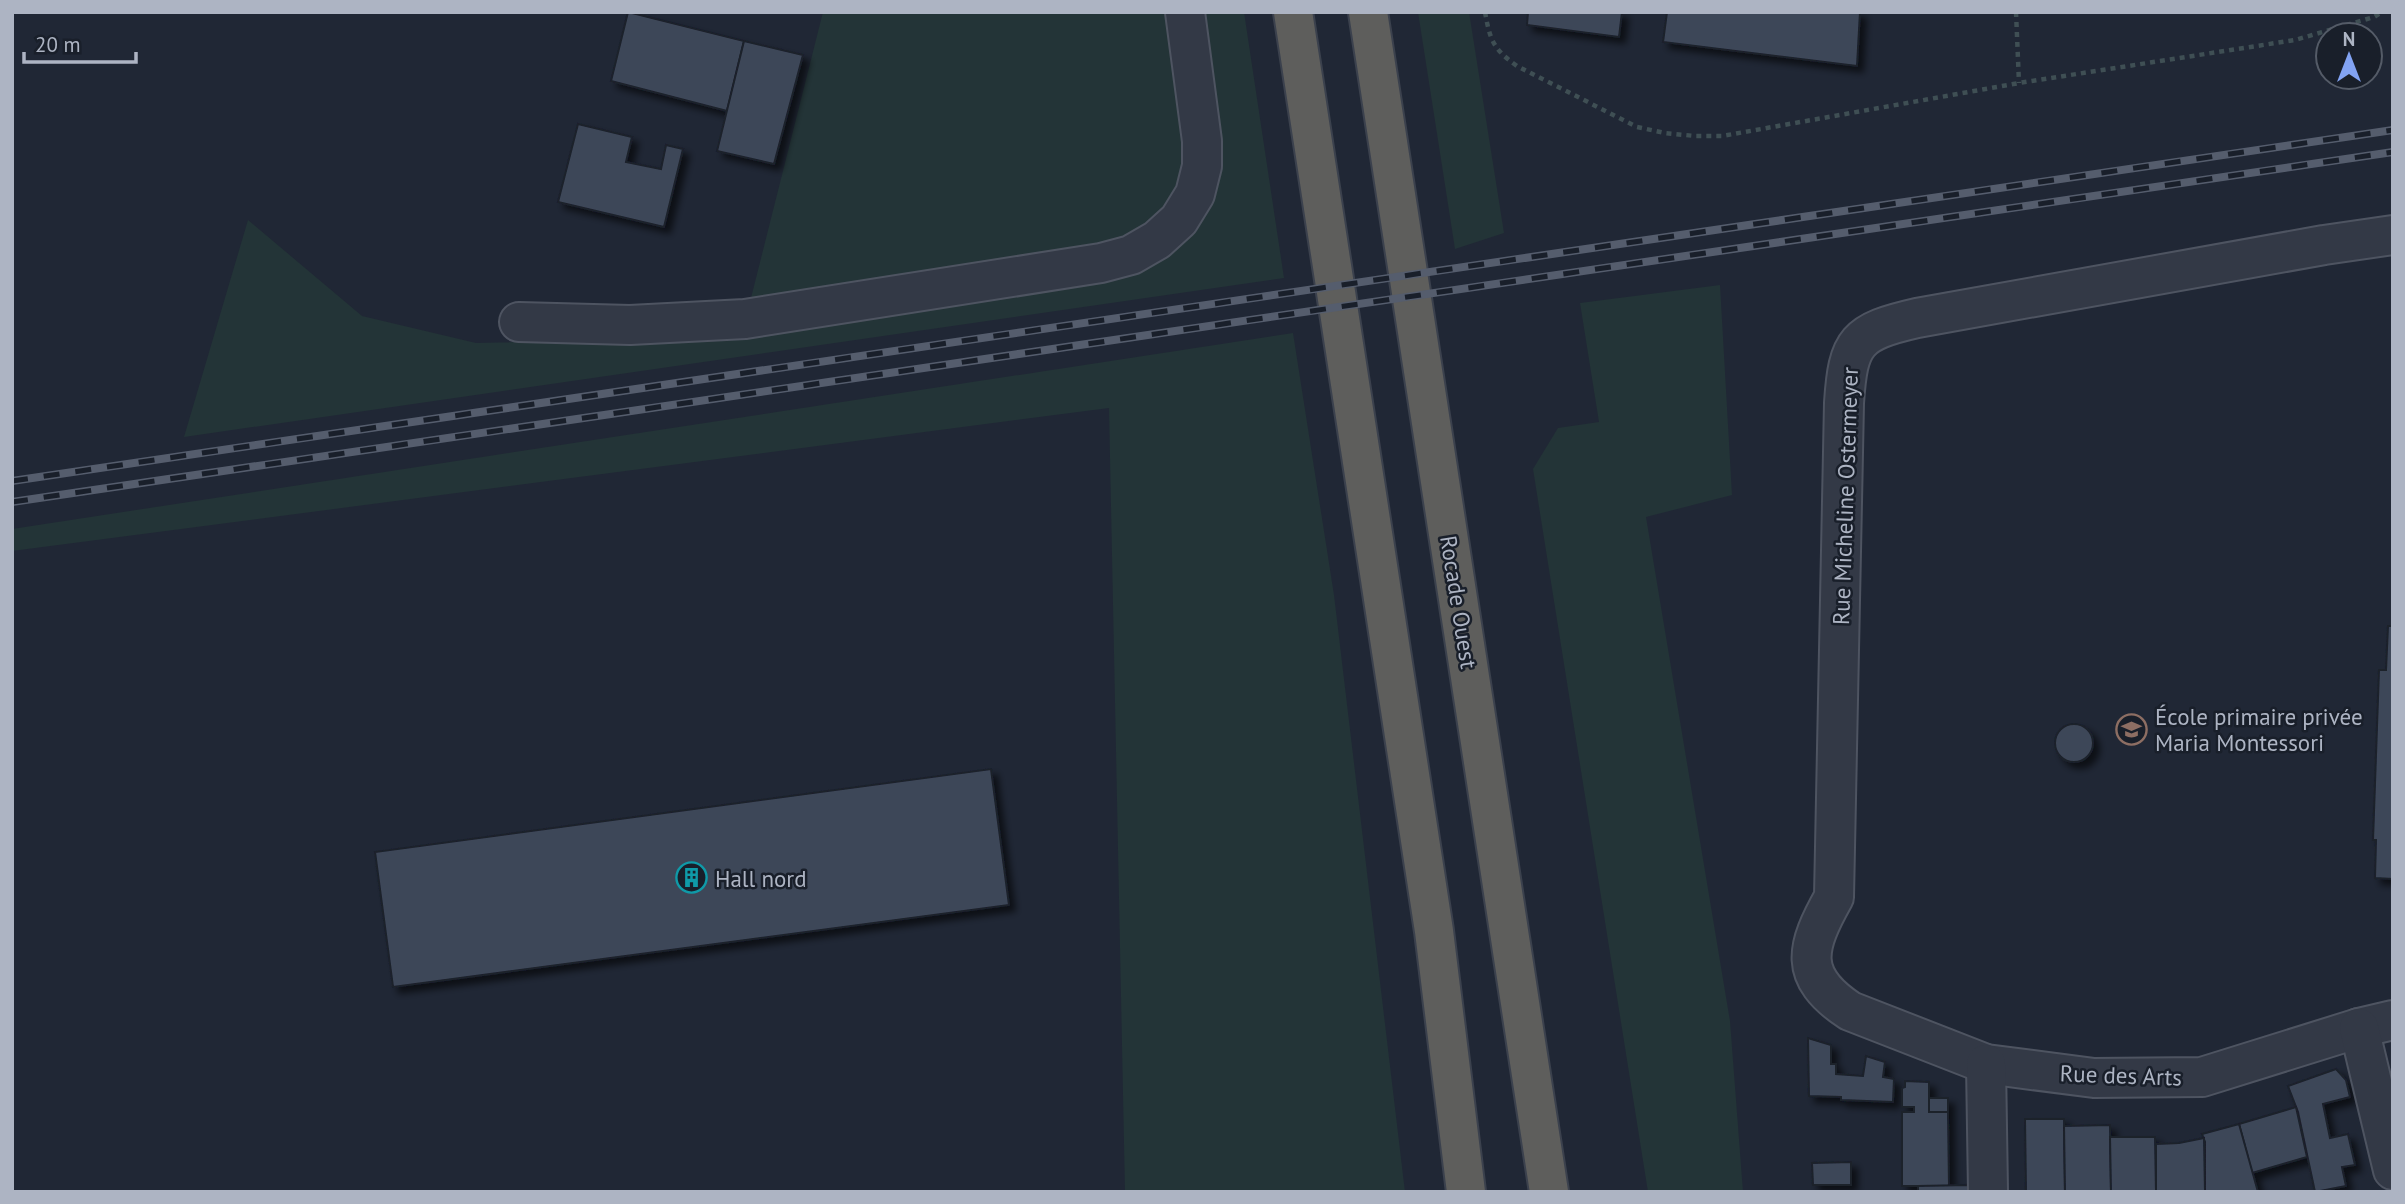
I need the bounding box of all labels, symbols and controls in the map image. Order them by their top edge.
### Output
scale bar [24,21,136,65]
north arrow [2314,21,2384,91]
text: N [2343,27,2355,51]
text: 20 m [35,31,81,58]
street label: Rue Micheline Ostermeyer [1826,366,1864,626]
street label: Rocade Ouest [1434,533,1484,671]
place label: École primaire privée Maria Montessori [2155,702,2363,757]
school or university icon: École primaire privée Maria Montessori [2115,712,2149,746]
building icon: Hall nord [675,861,709,895]
place label: Hall nord [715,864,807,893]
street label: Rue des Arts [2059,1058,2183,1092]

